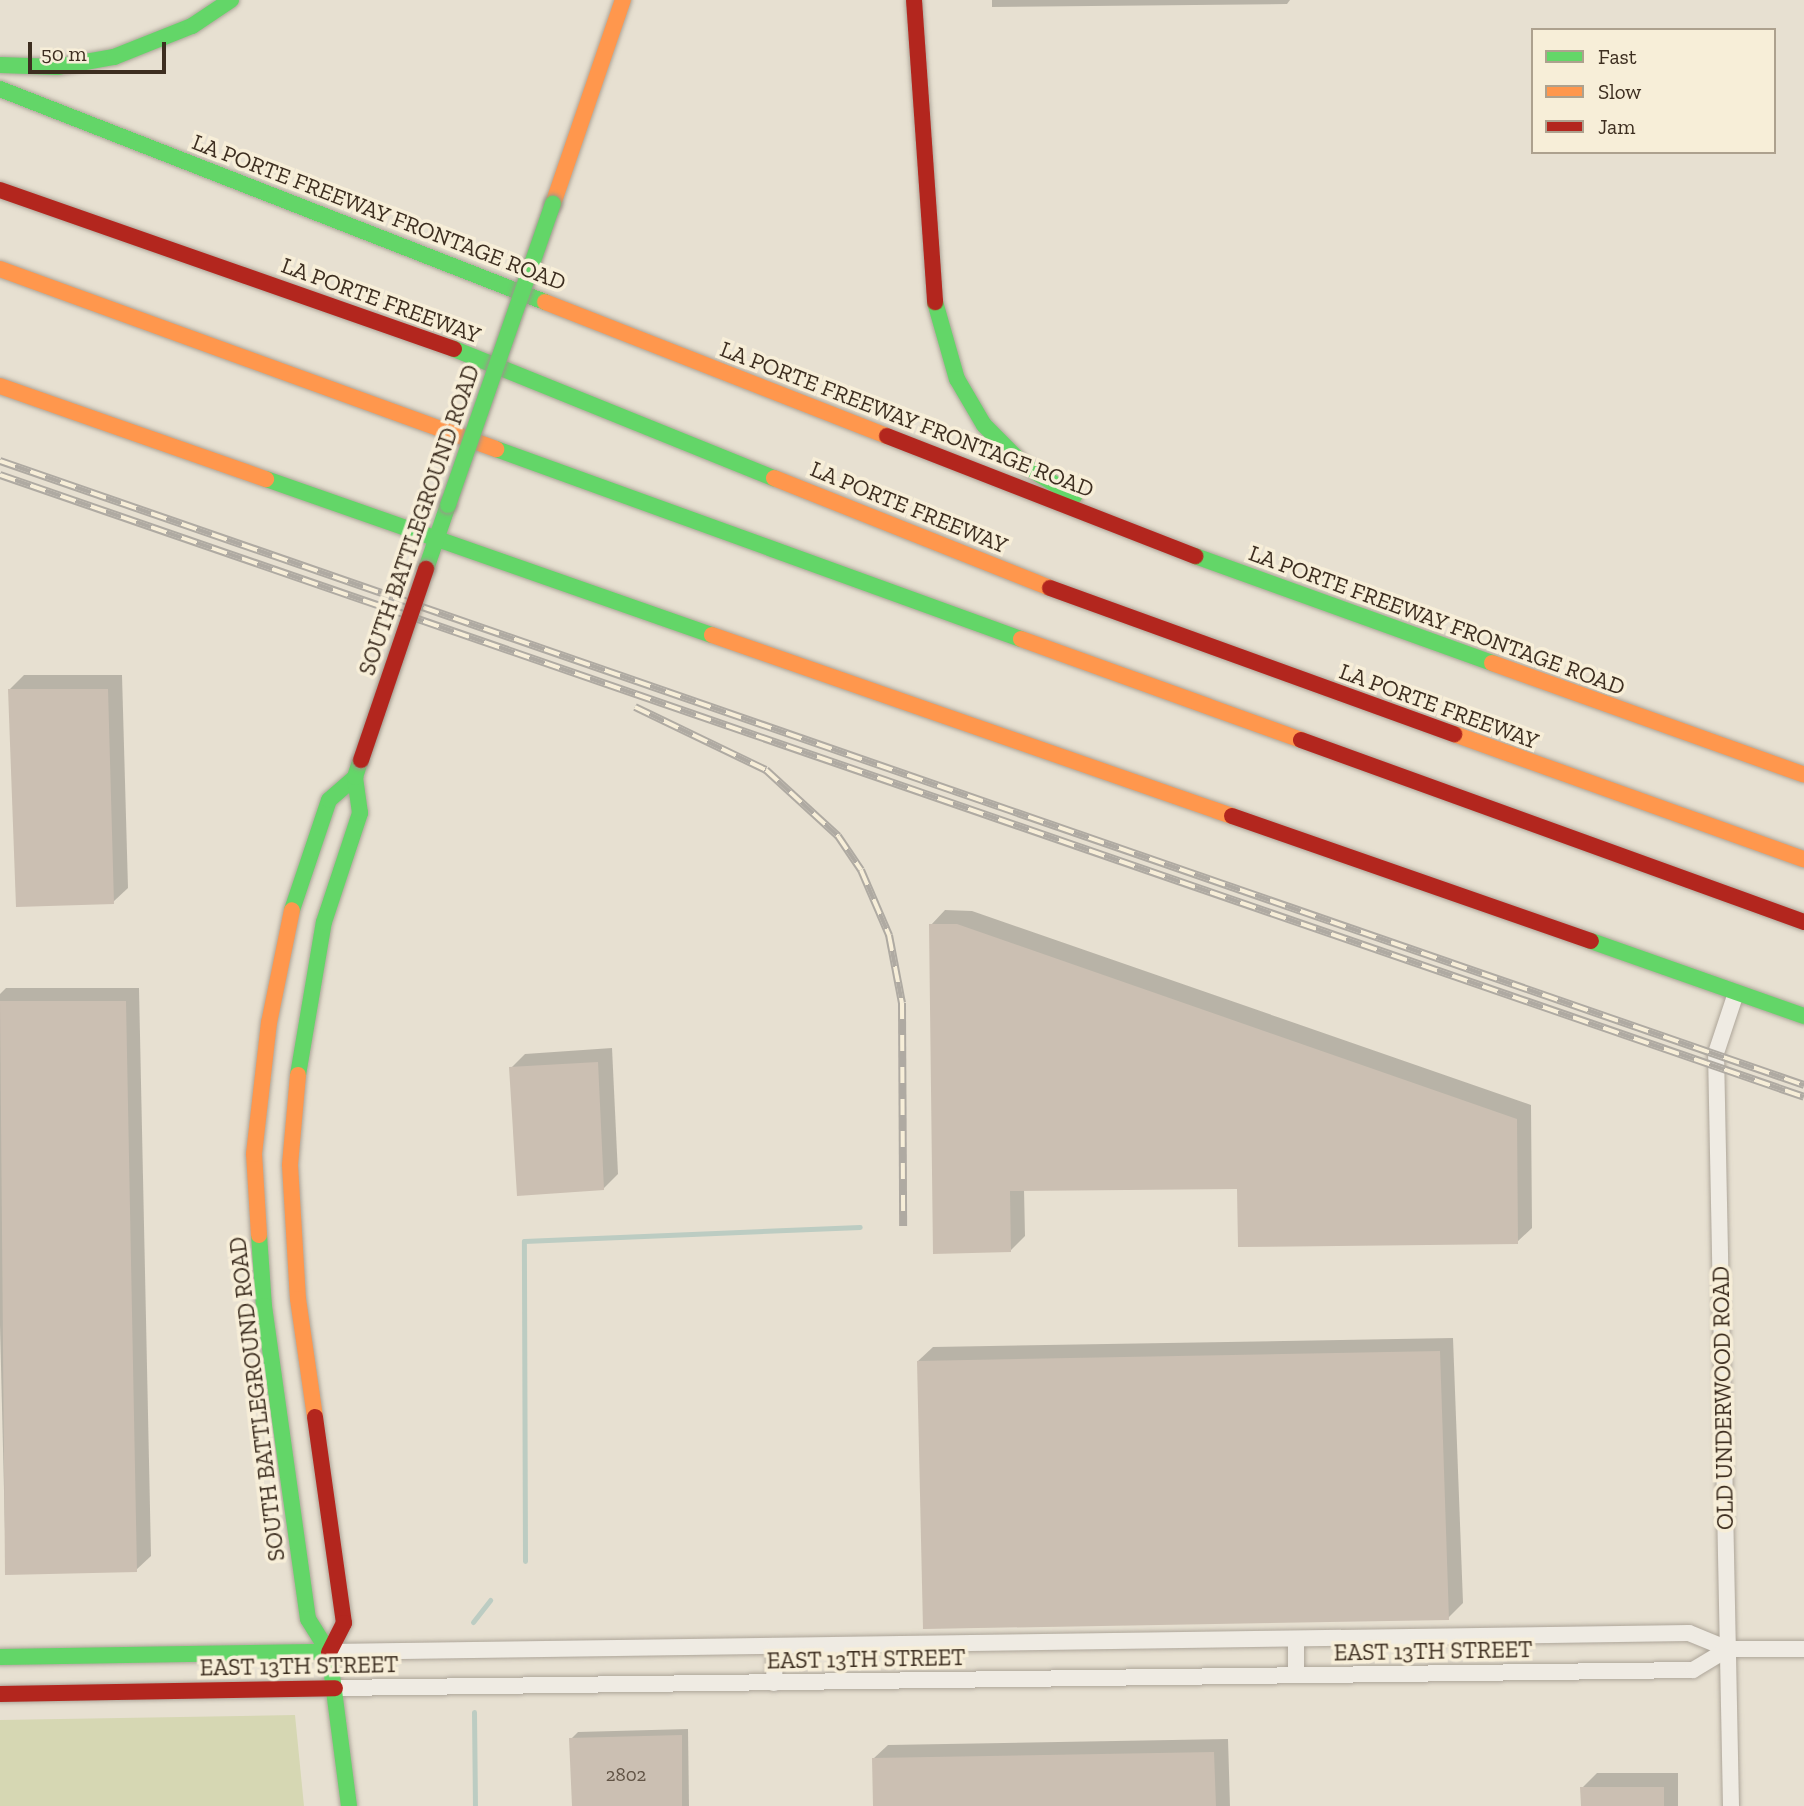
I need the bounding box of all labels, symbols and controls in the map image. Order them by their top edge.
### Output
scale bar [32,28,170,72]
legend [1531,28,1776,154]
text: 50 m [41,41,87,66]
text: Fast [1598,44,1637,69]
text: Slow [1598,79,1641,104]
text: Jam [1598,114,1635,139]
street label: LA PORTE FREEWAY FRONTAGE ROAD [188,128,570,296]
street label: LA PORTE FREEWAY [277,251,485,349]
street label: LA PORTE FREEWAY FRONTAGE ROAD [716,335,1098,503]
street label: SOUTH BATTLEGROUND ROAD [353,361,485,679]
street label: LA PORTE FREEWAY [806,455,1012,559]
street label: LA PORTE FREEWAY FRONTAGE ROAD [1245,539,1629,701]
street label: LA PORTE FREEWAY [1335,657,1543,755]
street label: SOUTH BATTLEGROUND ROAD [223,1235,291,1563]
street label: OLD UNDERWOOD ROAD [1707,1266,1739,1530]
street label: EAST 13TH STREET [1333,1635,1533,1667]
street label: EAST 13TH STREET [766,1643,966,1675]
street label: EAST 13TH STREET [199,1650,399,1682]
house number: 2802 [606,1764,646,1786]

